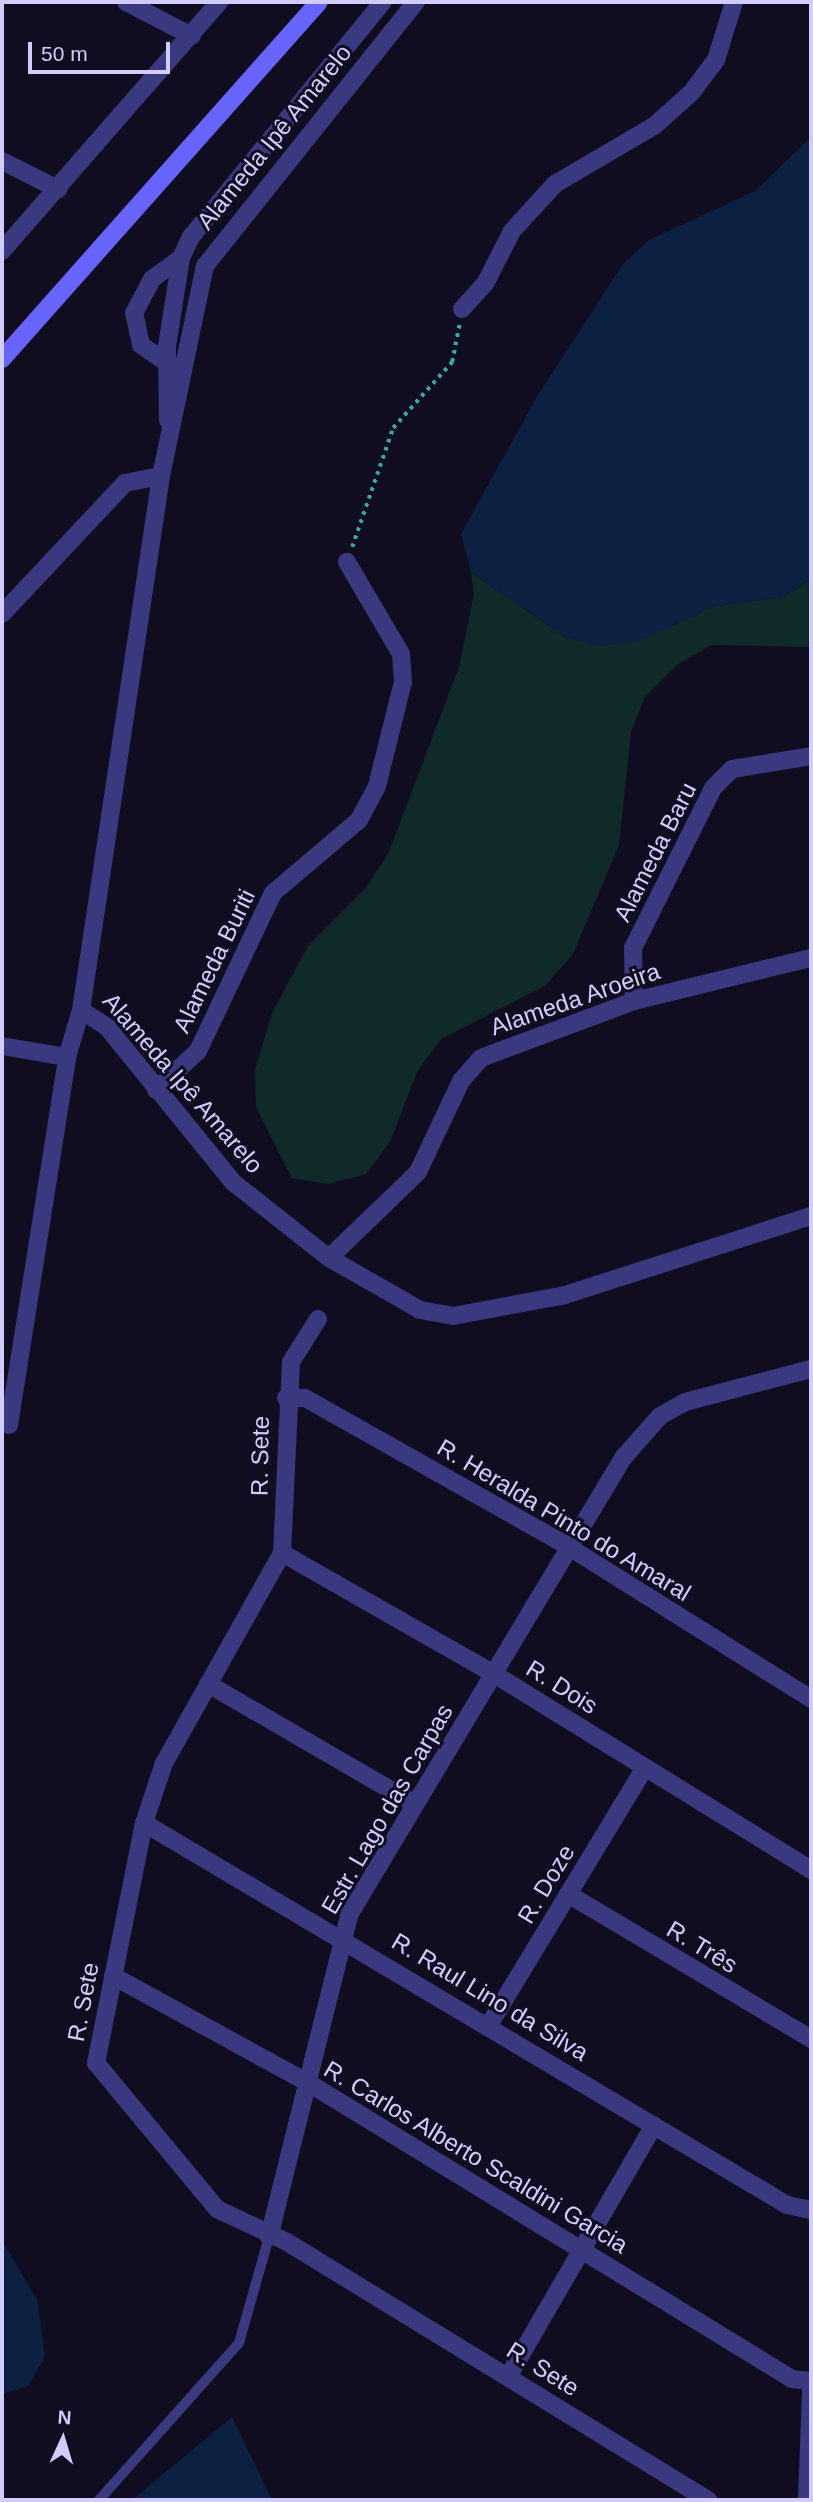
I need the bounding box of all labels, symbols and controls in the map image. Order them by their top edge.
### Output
scale bar [32,28,173,72]
street label: Alameda Ipê Amarelo [190,38,358,236]
text: 50 m [41,42,88,65]
street label: Alameda Baru [608,778,702,926]
street label: Alameda Buriti [167,885,261,1037]
street label: Alameda Aroeira [486,956,664,1042]
street label: Alameda Ipê Amarelo [96,986,270,1180]
street label: R. Sete [245,1416,275,1496]
street label: R. Heralda Pinto do Amaral [431,1432,697,1608]
street label: R. Dois [521,1654,603,1720]
street label: Estr. Lago das Carpas [315,1699,459,1919]
street label: R. Doze [511,1839,581,1929]
street label: R. Três [661,1915,743,1979]
street label: R. Raul Lino da Silva [387,1927,593,2067]
street label: R. Sete [61,1960,105,2044]
street label: R. Carlos Alberto Scaldini Garcia [318,2054,634,2260]
street label: R. Sete [501,2336,585,2402]
north arrow [28,2404,98,2474]
text: N [57,2407,72,2429]

